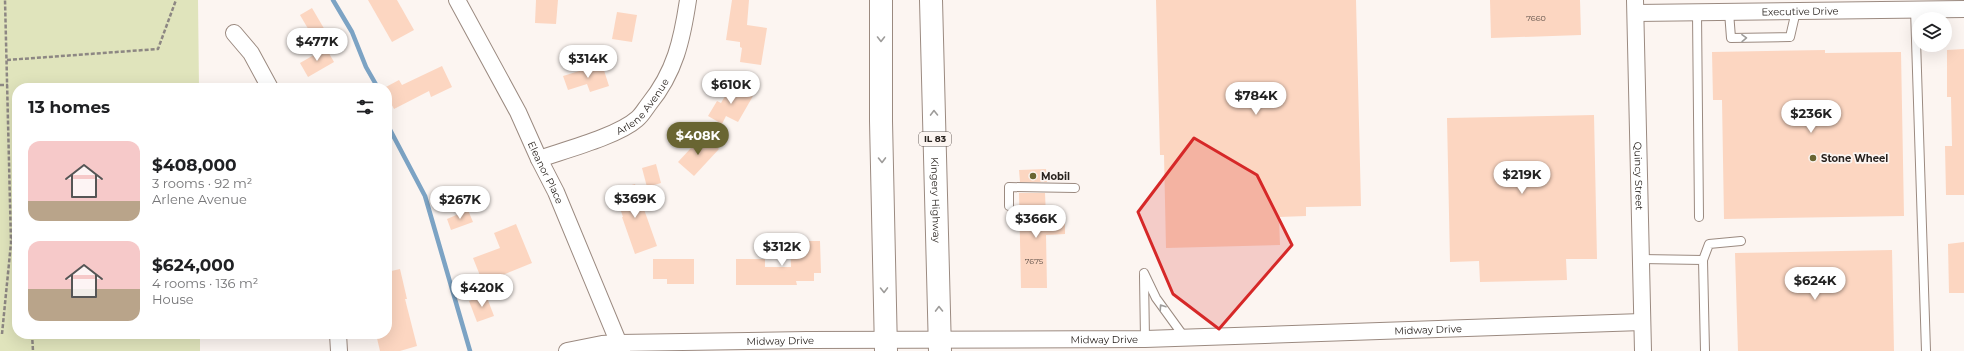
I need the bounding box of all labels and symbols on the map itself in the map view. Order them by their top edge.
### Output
street label: Executive Drive [1761,5,1839,18]
house number: 7660 [1526,13,1546,23]
pin: $477K [289,28,345,62]
one-way arrow [1741,34,1747,42]
one-way arrow [877,36,885,42]
pin: $314K [560,45,616,79]
pin: $610K [703,71,759,105]
street label: Arlene Avenue [614,76,672,138]
pin: $784K [1228,82,1284,116]
pin: $236K [1783,100,1839,134]
one-way arrow [930,110,938,116]
pin: $408K [670,122,726,156]
road number: IL 83 [919,132,951,146]
street label: Eleanor Place [525,139,566,206]
street label: Quincy Street [1631,142,1646,210]
place label: Stone Wheel [1821,152,1888,165]
marker: Stone Wheel [1808,153,1818,163]
one-way arrow [878,157,886,163]
street label: Kingery Highway [928,157,943,243]
pin: $219K [1494,161,1550,195]
place label: Mobil [1041,170,1070,183]
marker: Mobil [1028,171,1038,181]
pin: $369K [607,185,663,219]
pin: $267K [432,186,488,220]
pin: $366K [1008,205,1064,239]
pin: $312K [754,233,810,267]
house number: 7675 [1025,256,1044,266]
pin: $624K [1787,267,1843,301]
pin: $420K [454,274,510,308]
one-way arrow [880,287,888,293]
one-way arrow [1160,304,1167,311]
one-way arrow [935,306,943,312]
street label: Midway Drive [1394,322,1462,337]
street label: Midway Drive [1070,333,1138,346]
street label: Midway Drive [746,334,814,348]

